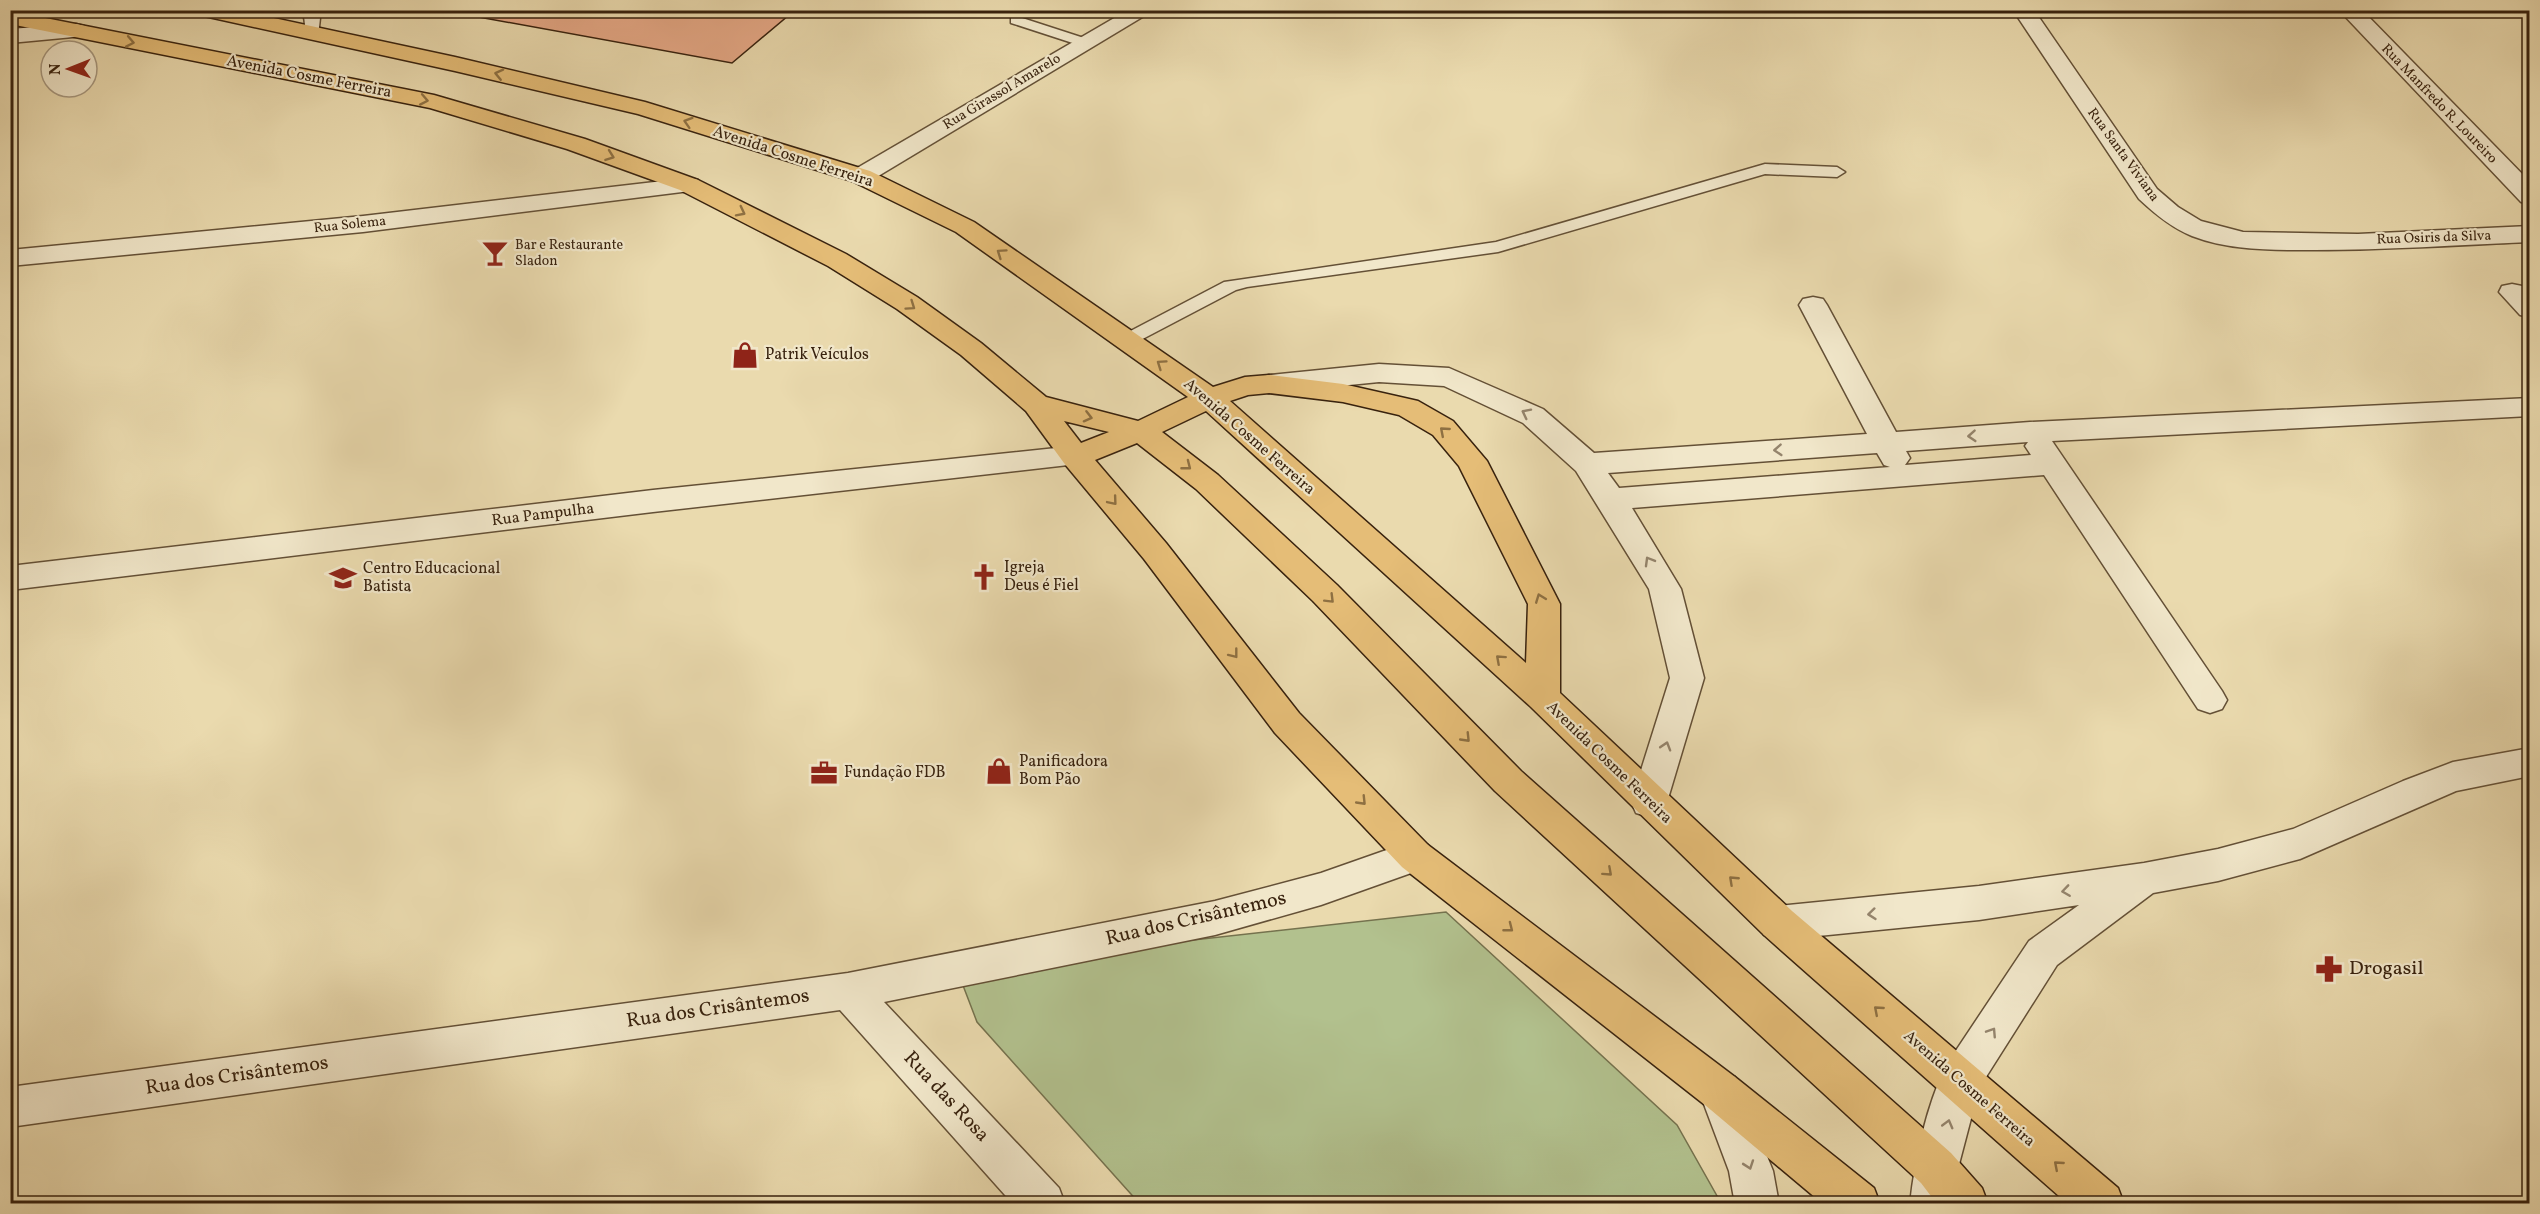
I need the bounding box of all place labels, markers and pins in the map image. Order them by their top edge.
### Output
place label: Bar e Restaurante Sladon [515,236,623,271]
bar icon: Bar e Restaurante Sladon [480,238,510,268]
shop icon: Patrik Veículos [730,340,760,370]
place label: Patrik Veículos [765,344,869,366]
place label: Igreja Deus é Fiel [1004,557,1079,597]
place label: Centro Educacional Batista [363,558,500,598]
church icon: Igreja Deus é Fiel [969,562,999,592]
school or university icon: Centro Educacional Batista [328,563,358,593]
place label: Panificadora Bom Pão [1019,751,1108,791]
shop icon: Panificadora Bom Pão [984,756,1014,786]
office icon: Fundação FDB [809,758,839,788]
place label: Fundação FDB [844,762,946,784]
pharmacy icon: Drogasil [2314,954,2344,984]
place label: Drogasil [2349,955,2423,983]

